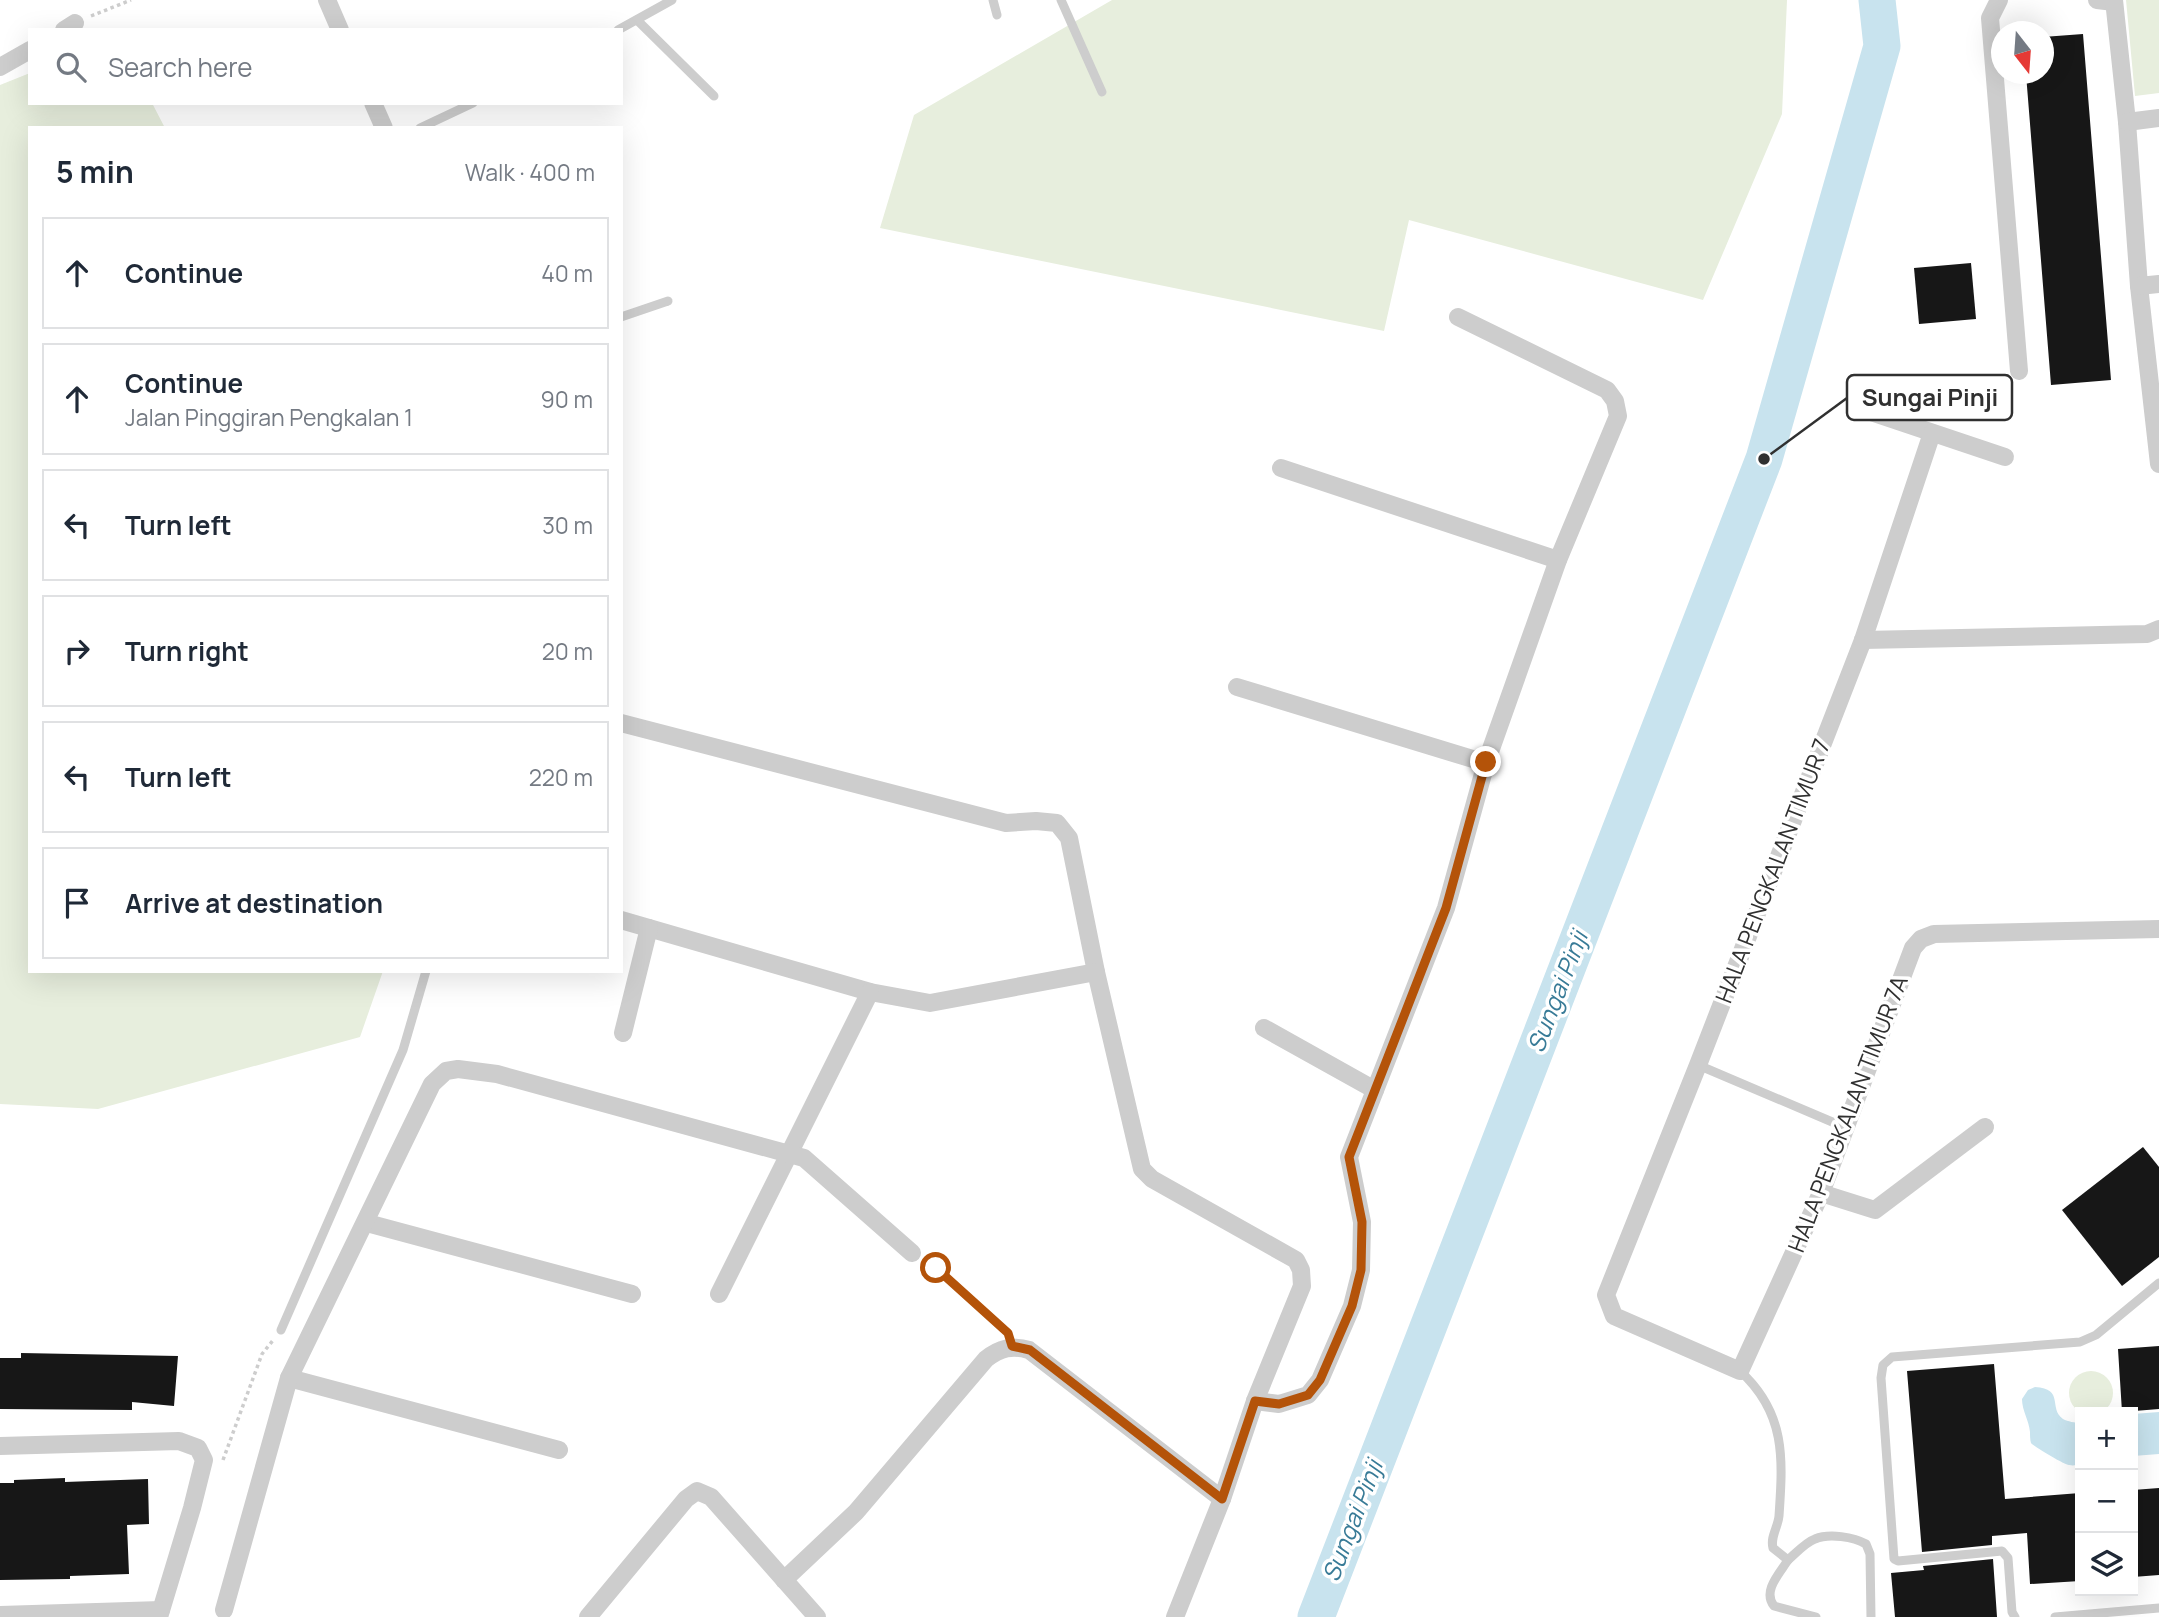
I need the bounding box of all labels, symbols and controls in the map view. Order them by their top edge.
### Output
north arrow [1991,21,2054,84]
search box [28,28,623,105]
icon: search [52,48,90,86]
text: Search here [108,49,253,85]
text: 5 min [56,151,134,192]
text: Walk · 400 m [465,156,595,188]
icon: ahead [58,254,96,292]
text: Continue [125,255,243,291]
text: 40 m [541,257,593,289]
text: Continue [125,365,243,401]
callout: Sungai Pinji [1847,375,2012,420]
icon: ahead [58,380,96,418]
text: Sungai Pinji [1862,380,1998,413]
text: 90 m [541,383,593,415]
text: Jalan Pinggiran Pengkalan 1 [125,401,413,433]
icon: left [58,506,96,544]
text: Turn left [125,507,232,543]
text: 30 m [542,509,593,541]
icon: right [58,632,96,670]
text: Turn right [125,633,249,669]
text: 20 m [542,635,593,667]
street label: HALA PENGKALAN TIMUR 7 [1707,734,1837,1007]
route end [1470,746,1501,777]
icon: left [58,758,96,796]
text: Turn left [125,759,232,795]
text: 220 m [529,761,593,793]
icon: arrive [58,884,96,922]
text: Arrive at destination [125,885,383,921]
water label: Sungai Pinji [1518,923,1596,1057]
street label: HALA PENGKALAN TIMUR 7A [1779,970,1915,1257]
route start [920,1252,951,1283]
map controls [2075,1407,2138,1596]
button: + [2075,1407,2138,1470]
water label: Sungai Pinji [1313,1452,1391,1586]
button: − [2075,1470,2138,1533]
button: layers [2075,1533,2138,1596]

